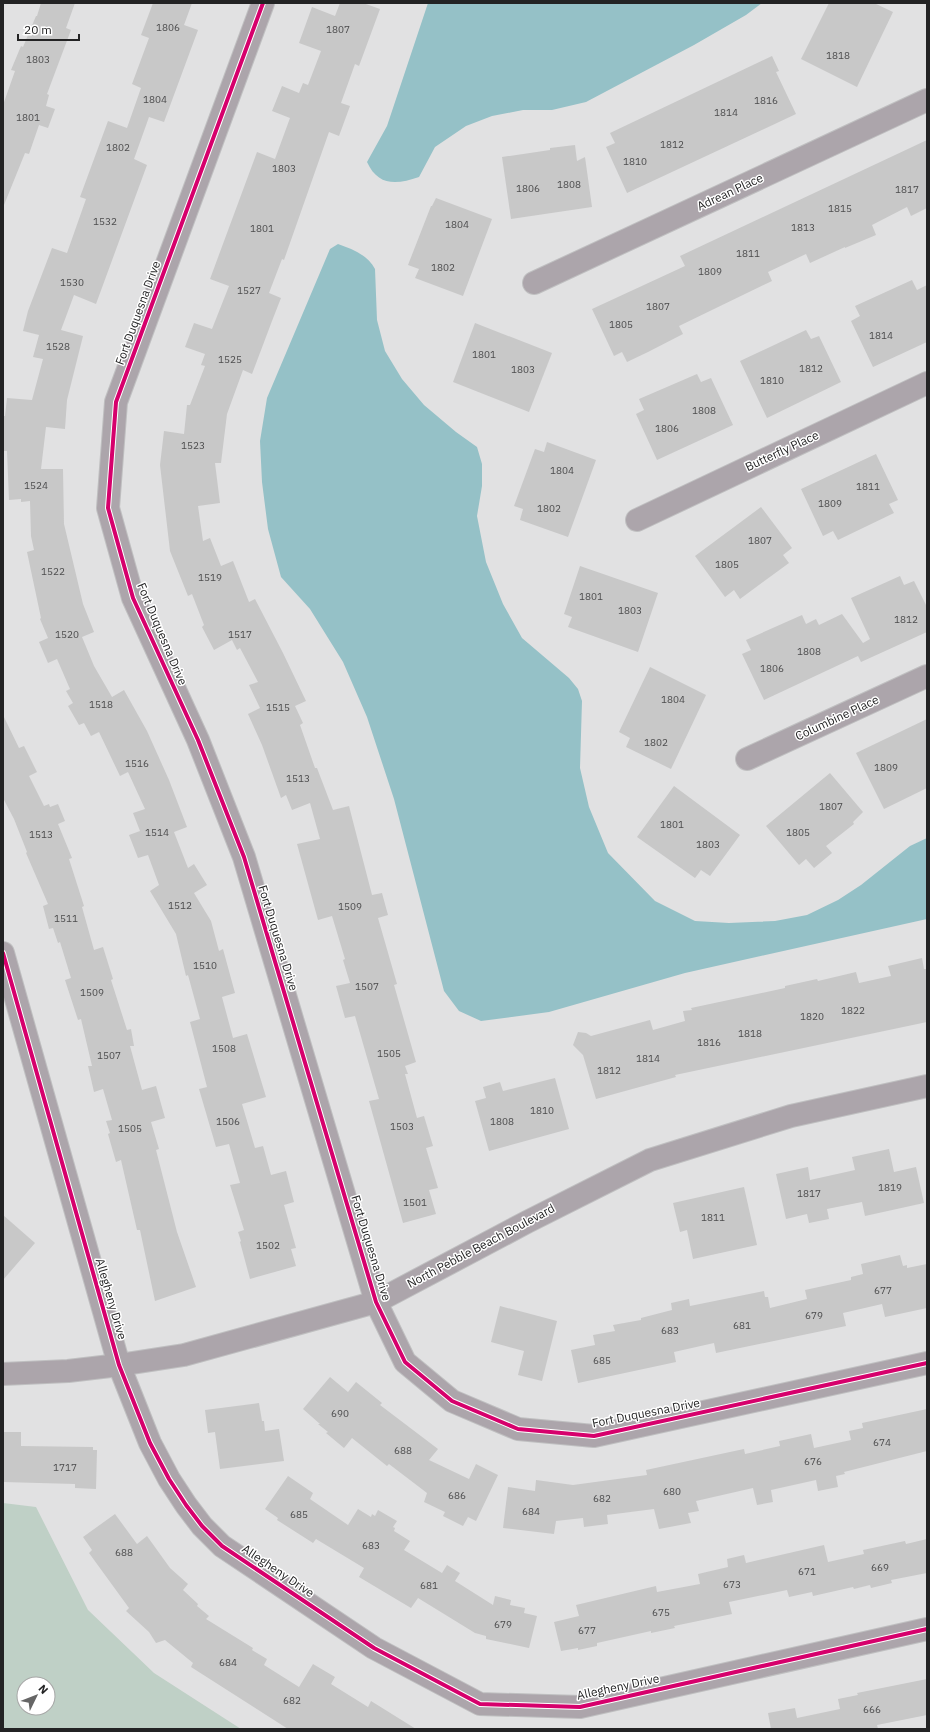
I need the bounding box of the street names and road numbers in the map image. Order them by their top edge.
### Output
street label: Adrean Place [694,170,766,213]
street label: Fort Duquesna Drive [112,258,163,367]
street label: Butterfly Place [743,427,821,474]
street label: Fort Duquesna Drive [134,580,191,688]
street label: Columbine Place [793,691,881,743]
street label: Fort Duquesna Drive [255,883,302,993]
street label: Fort Duquesna Drive [348,1193,395,1303]
street label: North Pebble Beach Boulevard [404,1200,557,1291]
street label: Allegheny Drive [93,1256,130,1342]
street label: Fort Duquesna Drive [591,1395,702,1430]
street label: Allegheny Drive [239,1541,318,1600]
street label: Allegheny Drive [575,1670,661,1703]

